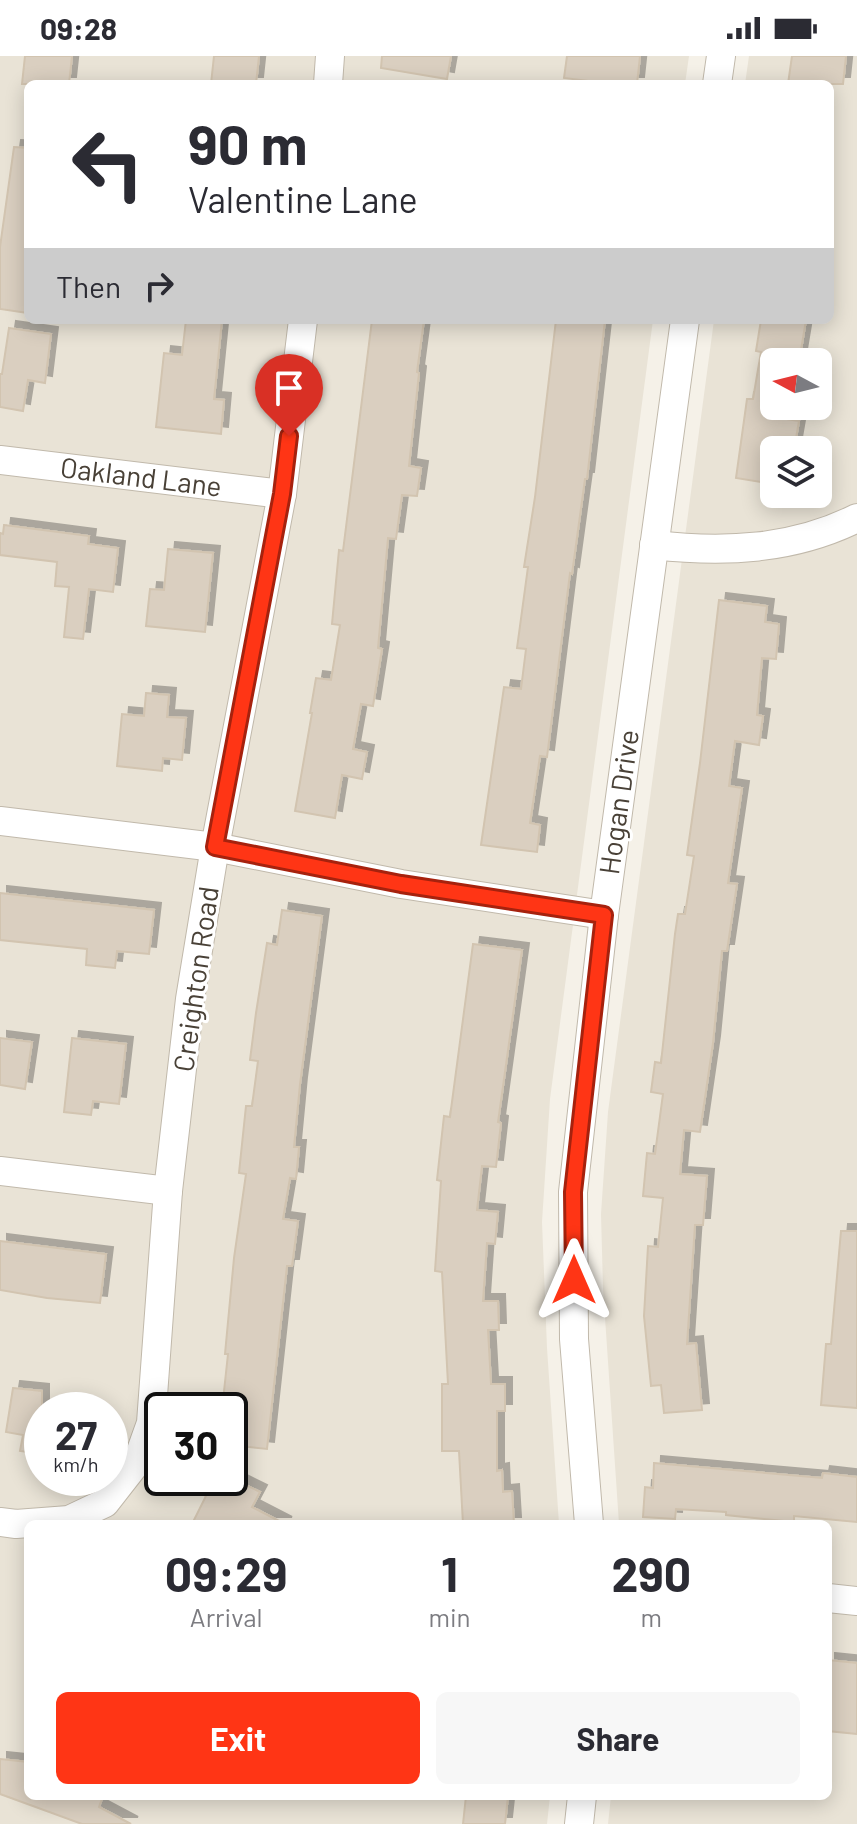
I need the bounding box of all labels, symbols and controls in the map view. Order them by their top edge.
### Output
text: 09:28 [40,10,117,46]
text: 90 m [188,109,308,176]
icon: left [56,112,160,216]
text: Valentine Lane [188,177,418,220]
icon: right [137,264,181,308]
text: Then [56,268,121,304]
north arrow [760,348,832,420]
map controls [760,348,832,508]
pin [255,354,323,436]
icon: arrive [267,366,311,410]
button: layers [760,436,832,508]
street label: Oakland Lane [59,449,224,503]
street label: Hogan Drive [591,727,645,876]
street label: Creighton Road [165,884,225,1074]
position arrow [532,1238,616,1322]
speed limit sign: 30 [144,1392,248,1496]
text: 27 [55,1410,97,1458]
text: km/h [53,1452,99,1476]
text: 09:29 [165,1544,288,1602]
text: 1 [441,1544,458,1602]
text: 290 [611,1544,691,1602]
text: Arrival [190,1601,263,1632]
text: min [428,1601,471,1632]
text: m [641,1601,662,1632]
button: Exit [56,1692,420,1784]
button: Share [436,1692,800,1784]

